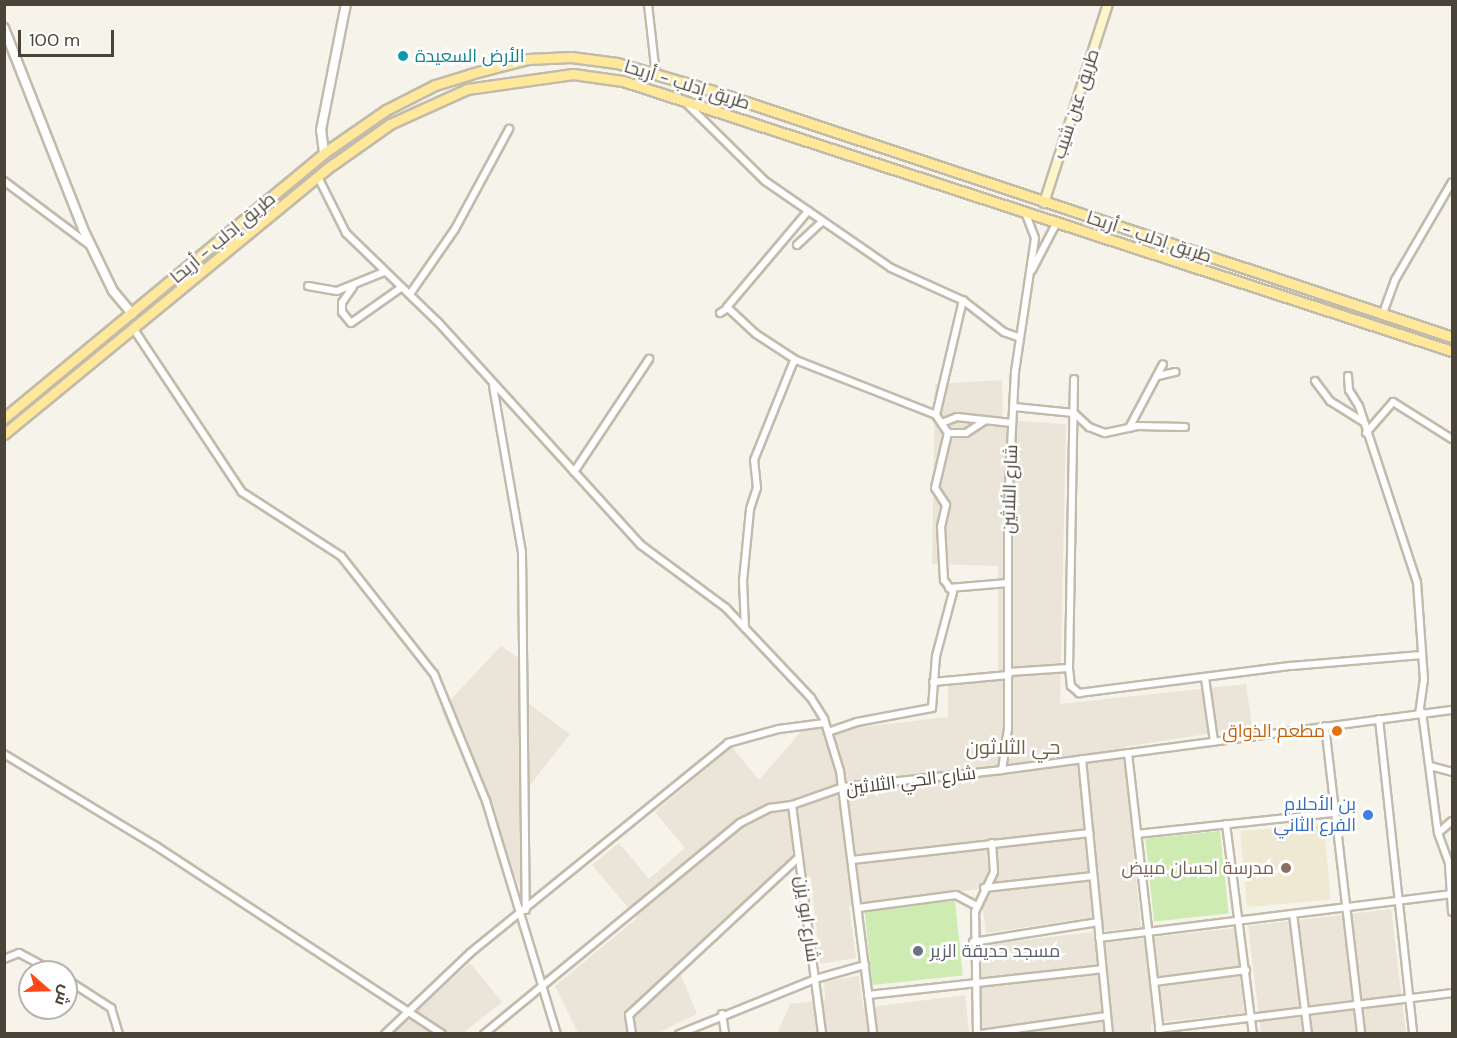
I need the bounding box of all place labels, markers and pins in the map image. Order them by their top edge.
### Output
place label: الأرض السعيدة [415,45,525,67]
marker: الأرض السعيدة [396,49,410,63]
place label: مطعم الذواق [1222,720,1325,742]
marker: مطعم الذواق [1330,724,1344,738]
place label: بن الأحلام الفرع الثاني [1273,794,1356,836]
marker: بن الأحلام الفرع الثاني [1361,808,1375,822]
place label: مدرسة احسان مبيض [1121,857,1274,879]
marker: مدرسة احسان مبيض [1279,861,1293,875]
place label: مسجد حديقة الزير [930,940,1060,962]
marker: مسجد حديقة الزير [911,944,925,958]

